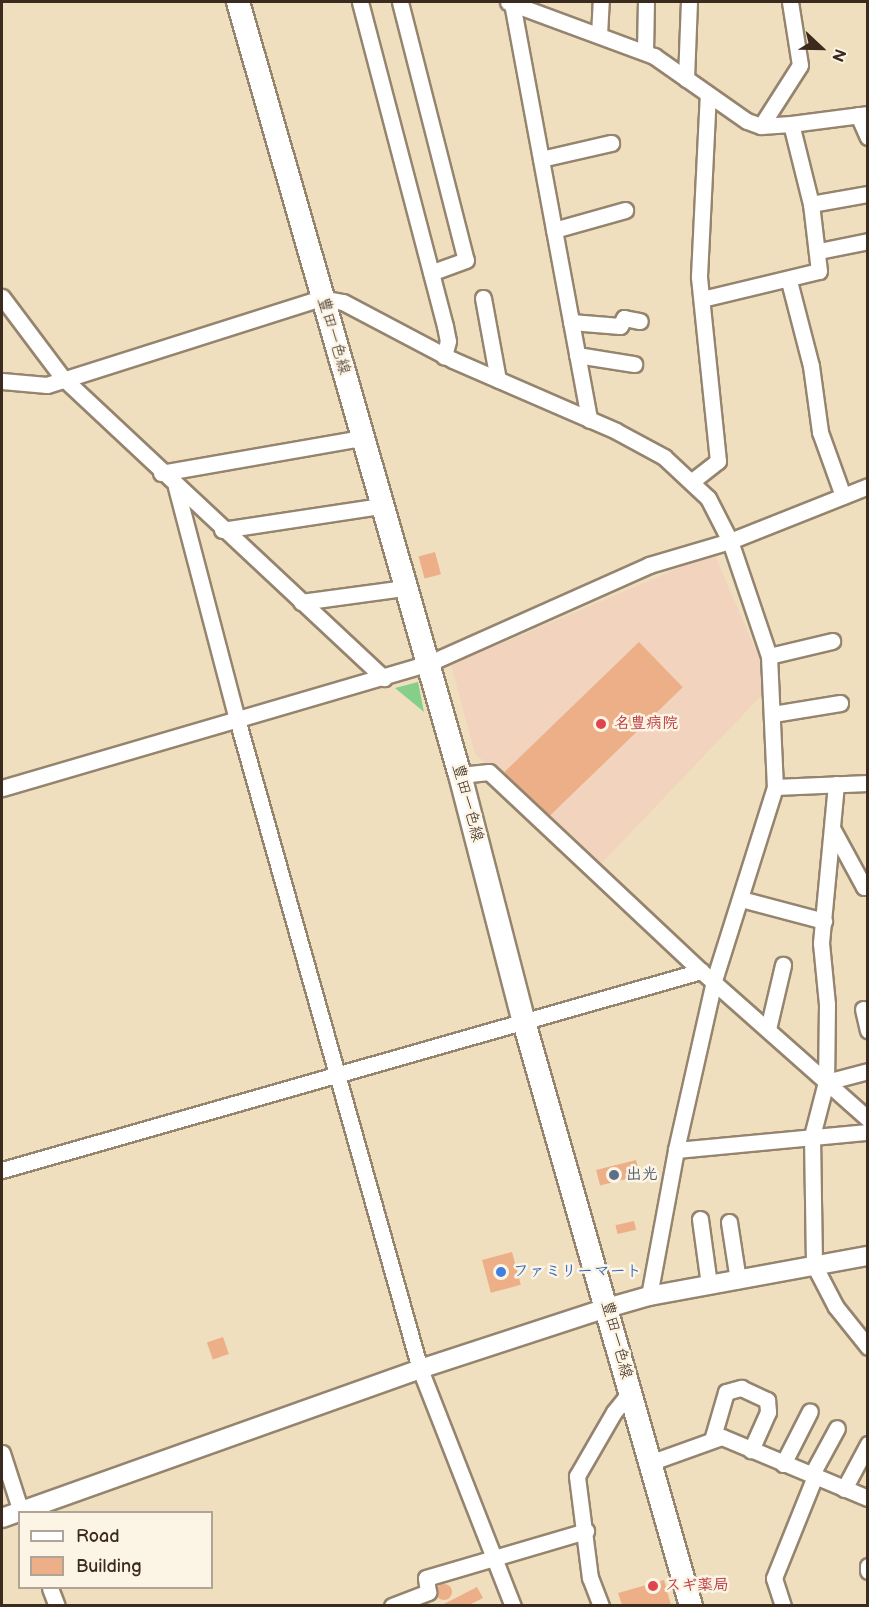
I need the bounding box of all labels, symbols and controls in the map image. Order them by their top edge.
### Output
north arrow [791,18,851,78]
text: N [827,46,849,64]
street label: 豊田一色線 [313,295,353,377]
place label: 名豊病院 [614,714,678,734]
marker: 名豊病院 [592,715,610,733]
street label: 豊田一色線 [447,762,487,844]
place label: 出光 [626,1165,658,1185]
marker: 出光 [607,1168,621,1182]
place label: ファミリーマート [513,1262,641,1282]
marker: ファミリーマート [494,1265,508,1279]
street label: 豊田一色線 [596,1299,636,1381]
legend [18,1511,213,1589]
text: Road [76,1526,120,1547]
text: Building [76,1556,142,1577]
place label: スギ薬局 [665,1576,729,1596]
marker: スギ薬局 [646,1579,660,1593]

